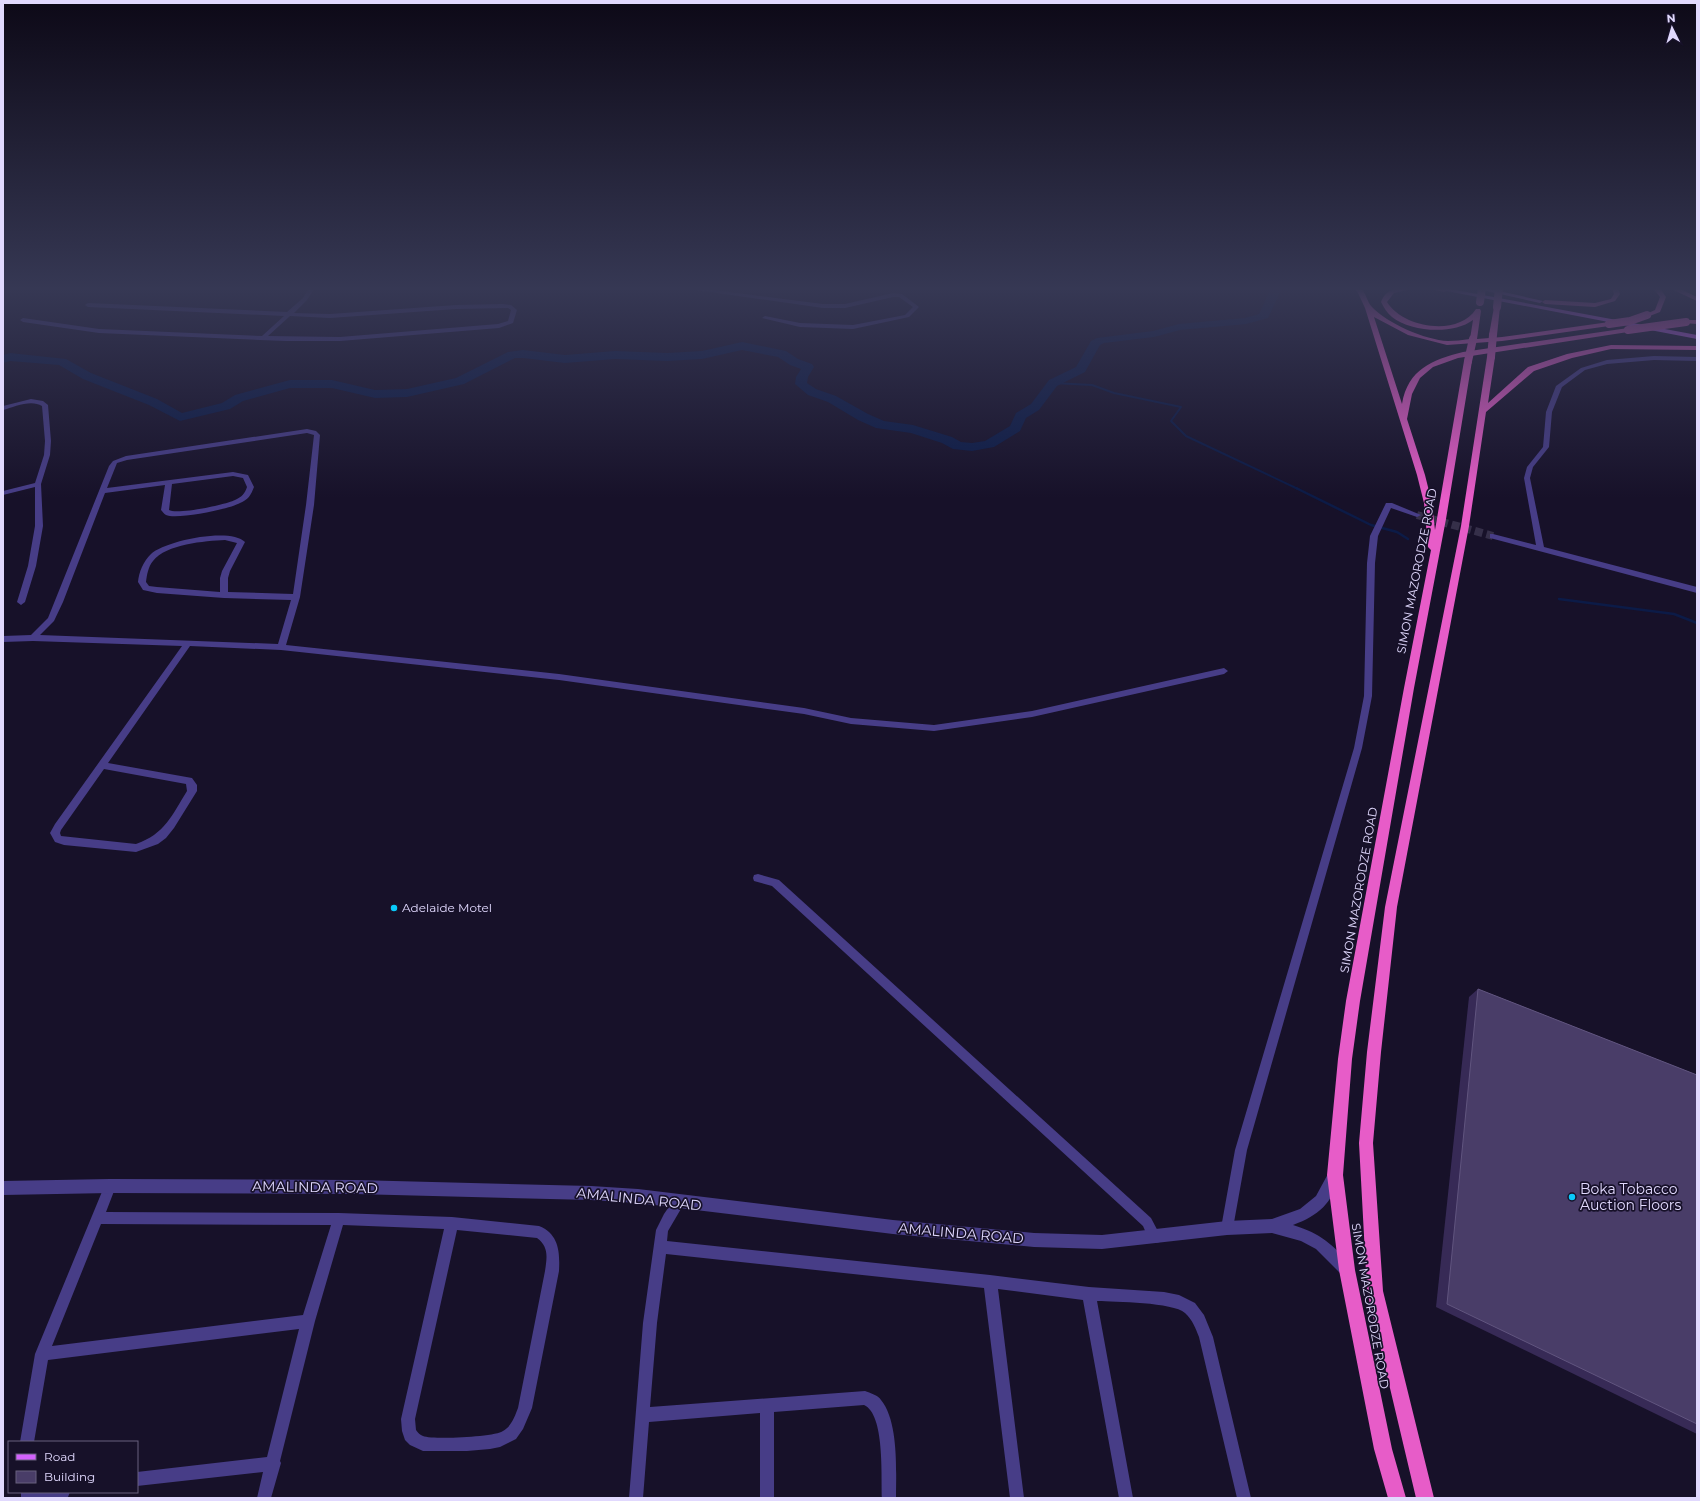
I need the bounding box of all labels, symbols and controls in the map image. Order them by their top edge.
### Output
north arrow [1652,8,1692,48]
text: N [1666,11,1676,25]
street label: SIMON MAZORODZE ROAD [1393,487,1440,655]
street label: SIMON MAZORODZE ROAD [1337,806,1380,974]
place label: Adelaide Motel [402,900,492,915]
marker: Adelaide Motel [389,903,399,913]
street label: AMALINDA ROAD [252,1177,378,1197]
place label: Boka Tobacco Auction Floors [1580,1180,1681,1214]
street label: AMALINDA ROAD [576,1183,702,1215]
marker: Boka Tobacco Auction Floors [1567,1192,1577,1202]
street label: AMALINDA ROAD [898,1219,1024,1247]
street label: SIMON MAZORODZE ROAD [1349,1222,1392,1390]
legend [8,1441,138,1493]
text: Road [44,1449,75,1464]
text: Building [44,1469,95,1484]

